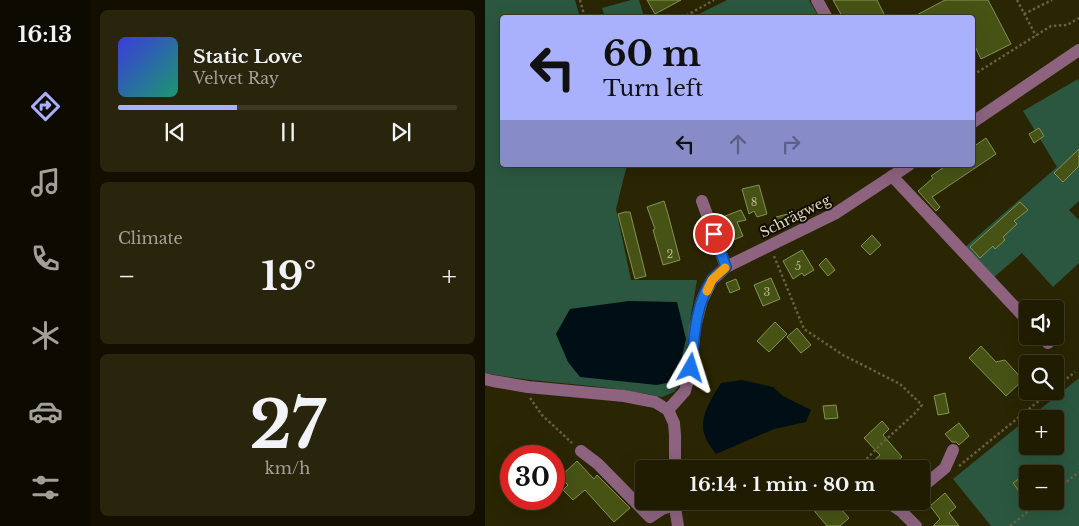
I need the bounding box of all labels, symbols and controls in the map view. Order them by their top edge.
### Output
text: 16:13 [18,21,72,48]
text: 60 m [603,32,701,75]
icon: left [520,35,585,100]
text: Static Love [193,45,303,68]
text: Velvet Ray [193,68,279,88]
text: Turn left [603,75,703,102]
icon: directions [28,89,63,124]
icon: previous [161,118,189,146]
icon: pause [274,118,302,146]
icon: next [387,118,415,146]
icon: left [671,130,699,158]
icon: ahead [724,130,752,158]
icon: right [777,130,805,158]
icon: music [28,165,63,200]
street label: Schrägweg [757,190,834,242]
house number: 8 [751,195,757,209]
pin [693,213,735,255]
icon: arrive [700,220,728,248]
text: Climate [118,228,183,248]
icon: phone [28,241,63,276]
house number: 2 [667,247,674,261]
text: 19° [261,253,316,300]
text: − [118,259,136,294]
text: + [442,259,457,294]
house number: 5 [795,259,801,273]
house number: 3 [764,285,771,299]
map controls [1019,300,1064,510]
button: sound [1019,300,1064,345]
icon: climate [28,318,63,353]
position arrow [664,341,716,393]
button: search [1019,355,1064,400]
text: 27 [250,385,325,466]
icon: car [28,394,63,429]
button: + [1019,410,1064,455]
speed limit sign: 30 [500,445,565,510]
text: km/h [265,458,310,478]
button: − [1019,465,1064,510]
icon: filters [28,470,63,505]
text: 16:14 · 1 min · 80 m [690,473,875,496]

